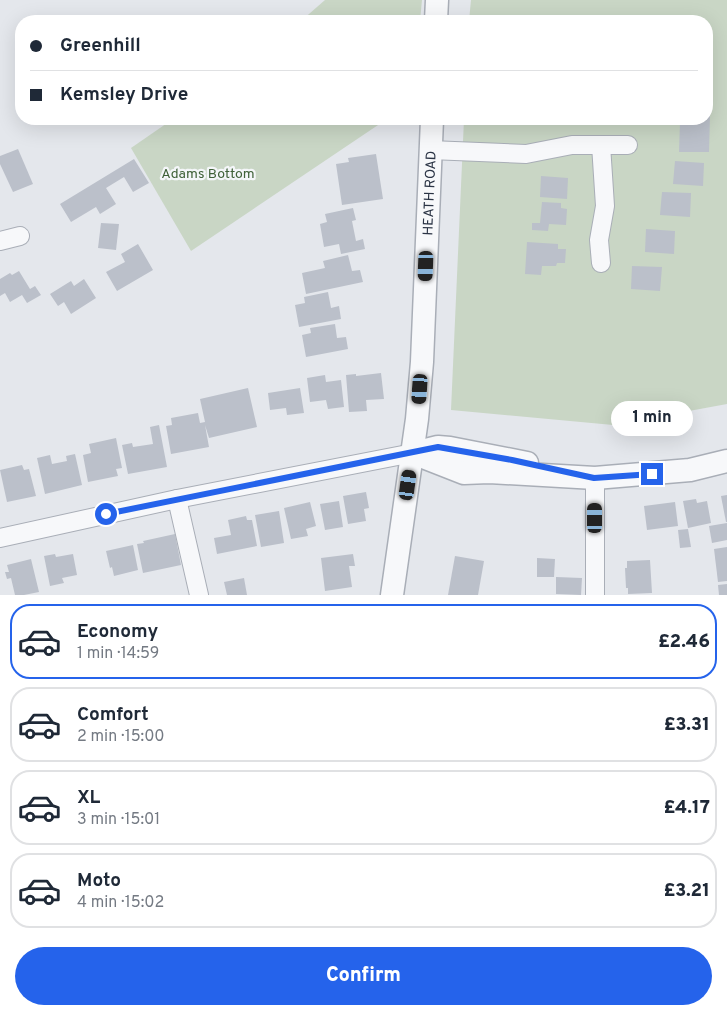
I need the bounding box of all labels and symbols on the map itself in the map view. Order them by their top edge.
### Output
street label: HEATH ROAD [420,150,441,236]
park label: Adams Bottom [161,166,255,183]
car [417,251,434,281]
car [411,374,428,404]
callout: 1 min [611,402,693,436]
route end [641,463,663,485]
car [398,469,417,501]
route start [95,503,117,525]
car [587,503,602,533]

